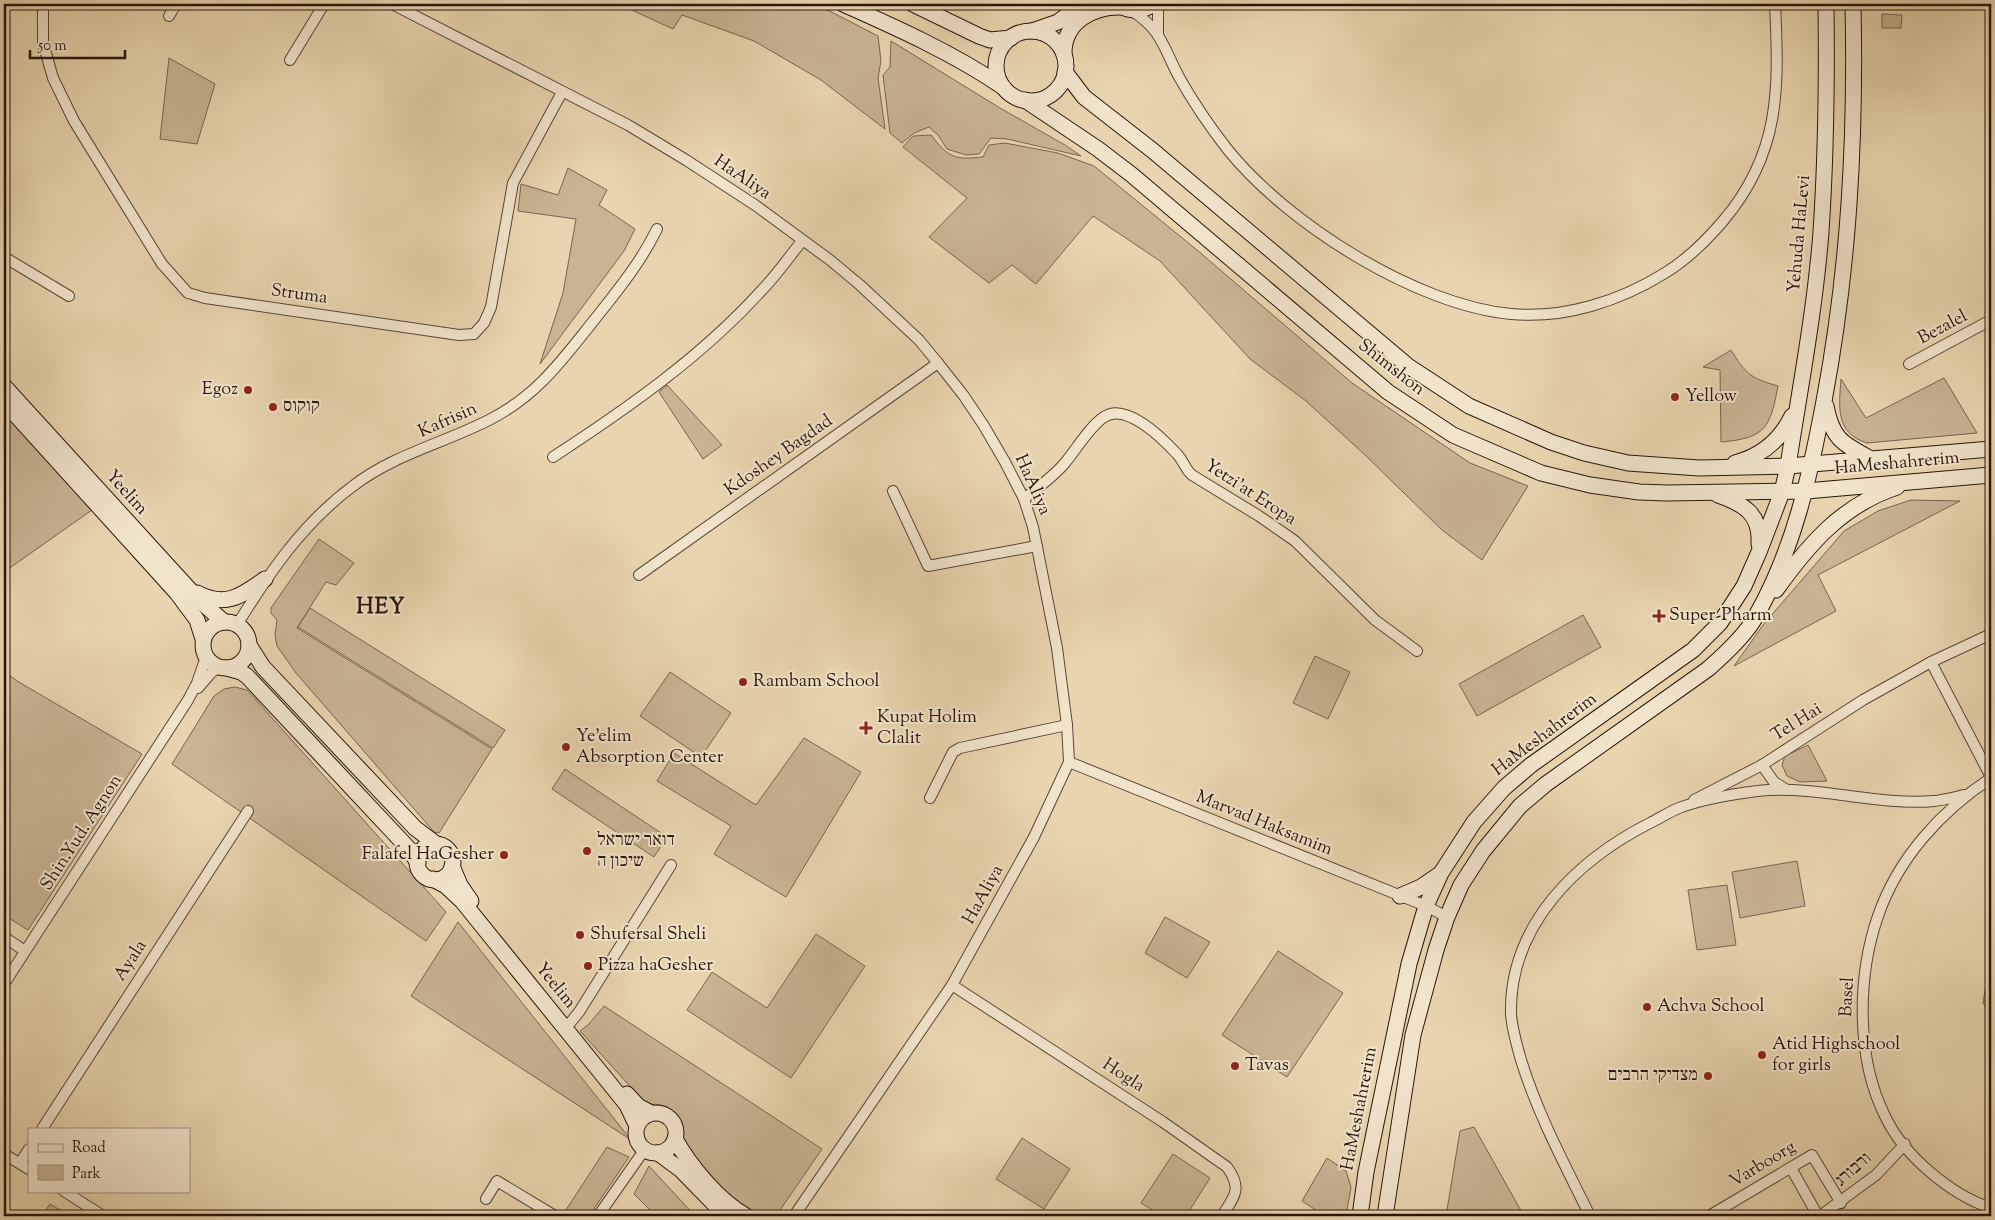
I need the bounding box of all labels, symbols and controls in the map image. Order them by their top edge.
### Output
scale bar [30,28,125,60]
text: 50 m [37,36,67,57]
street label: HaAliya [708,149,776,207]
street label: Yehuda HaLevi [1782,174,1818,294]
street label: Struma [269,278,329,312]
street label: Bezalel [1913,304,1973,352]
street label: Shimshon [1352,333,1431,403]
place label: Egoz [202,377,238,403]
marker: Egoz [242,384,254,396]
place label: Yellow [1685,384,1738,410]
marker: Yellow [1669,391,1681,403]
place label: קוקוס [283,394,320,420]
street label: Kafrisin [414,396,482,446]
marker: קוקוס [267,401,279,413]
street label: Kdoshey Bagdad [720,409,838,503]
street label: HaMeshahrerim [1833,446,1961,482]
street label: HaAliya [1007,450,1057,520]
street label: Yetzi'at Eropa [1199,453,1301,533]
street label: Yeelim [99,465,153,521]
district label: HEY [356,592,406,624]
place label: Super-Pharm [1669,603,1772,629]
marker: Super-Pharm [1653,610,1665,622]
place label: Rambam School [753,669,880,695]
marker: Rambam School [737,676,749,688]
street label: HaMeshahrerim [1487,687,1603,783]
street label: Tel Hai [1766,697,1828,749]
place label: Kupat Holim Clalit [877,705,977,752]
marker: Kupat Holim Clalit [859,721,873,735]
place label: Ye'elim Absorption Center [576,724,724,771]
marker: Ye'elim Absorption Center [560,741,572,753]
street label: Shin.Yud. Agnon [35,770,129,896]
street label: Marvad Haksamim [1192,785,1336,863]
place label: דואר ישראל שיכון ה [597,828,675,875]
place label: Falafel HaGesher [362,842,494,868]
marker: דואר ישראל שיכון ה [581,845,593,857]
marker: Falafel HaGesher [498,849,510,861]
street label: HaAliya [957,861,1011,929]
place label: Shufersal Sheli [590,922,706,948]
marker: Shufersal Sheli [574,929,586,941]
street label: Ayala [108,935,154,987]
place label: Pizza haGesher [598,953,713,979]
street label: Yeelim [528,957,582,1015]
marker: Pizza haGesher [582,960,594,972]
street label: Basel [1834,976,1862,1018]
place label: Achva School [1657,994,1765,1020]
marker: Achva School [1641,1001,1653,1013]
place label: Atid Highschool for girls [1772,1032,1900,1079]
street label: HaMeshahrerim [1335,1045,1385,1173]
marker: Atid Highschool for girls [1756,1049,1768,1061]
street label: Hogla [1097,1053,1149,1099]
place label: Tavas [1245,1053,1289,1079]
marker: Tavas [1229,1060,1241,1072]
place label: מצדיקי הרבים [1608,1063,1698,1089]
marker: מצדיקי הרבים [1702,1070,1714,1082]
legend [28,1128,190,1192]
street label: Varboorg [1725,1135,1801,1195]
text: Road [72,1138,106,1159]
street label: ורבורג [1830,1147,1878,1193]
text: Park [72,1164,101,1185]

